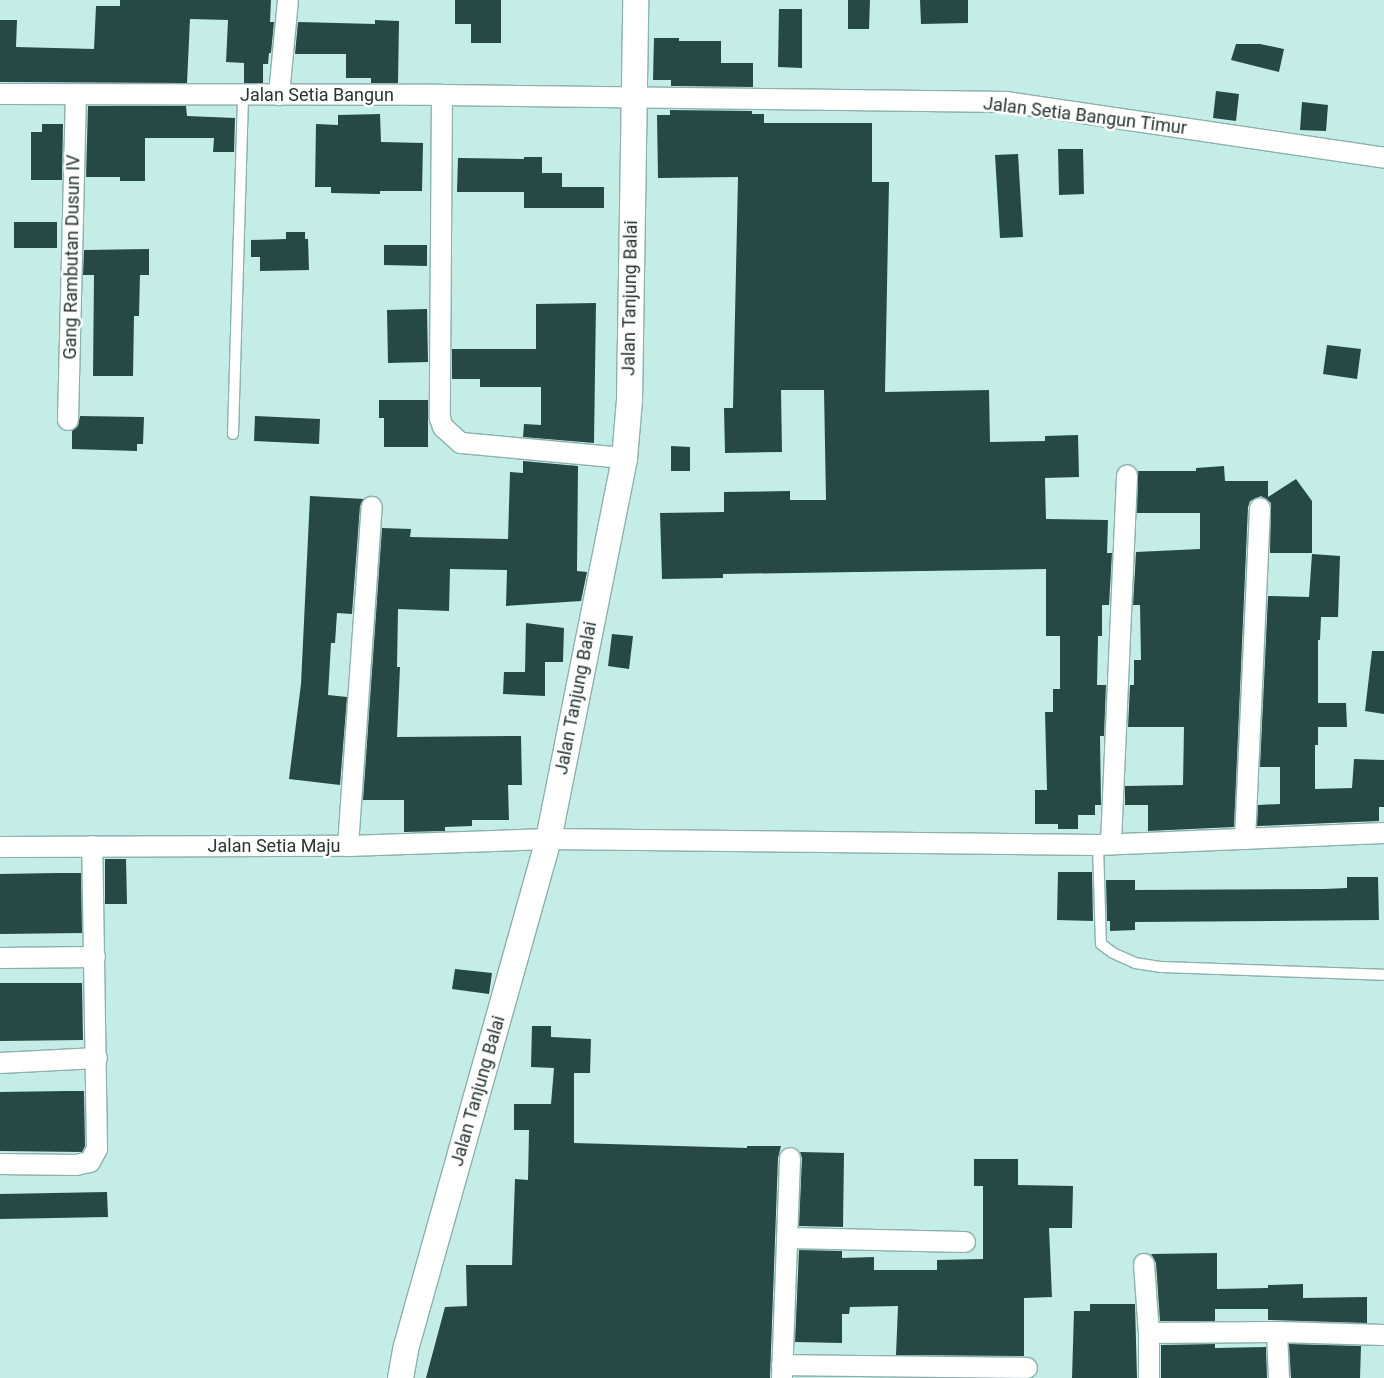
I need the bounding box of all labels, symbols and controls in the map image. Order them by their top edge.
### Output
street label: Jalan Setia Bangun [240,84,394,106]
street label: Jalan Setia Bangun Timur [982,93,1188,139]
street label: Gang Rambutan Dusun IV [59,154,85,360]
street label: Jalan Tanjung Balai [618,220,642,376]
street label: Jalan Tanjung Balai [551,619,601,777]
street label: Jalan Setia Maju [208,835,340,857]
street label: Jalan Tanjung Balai [446,1013,510,1169]

